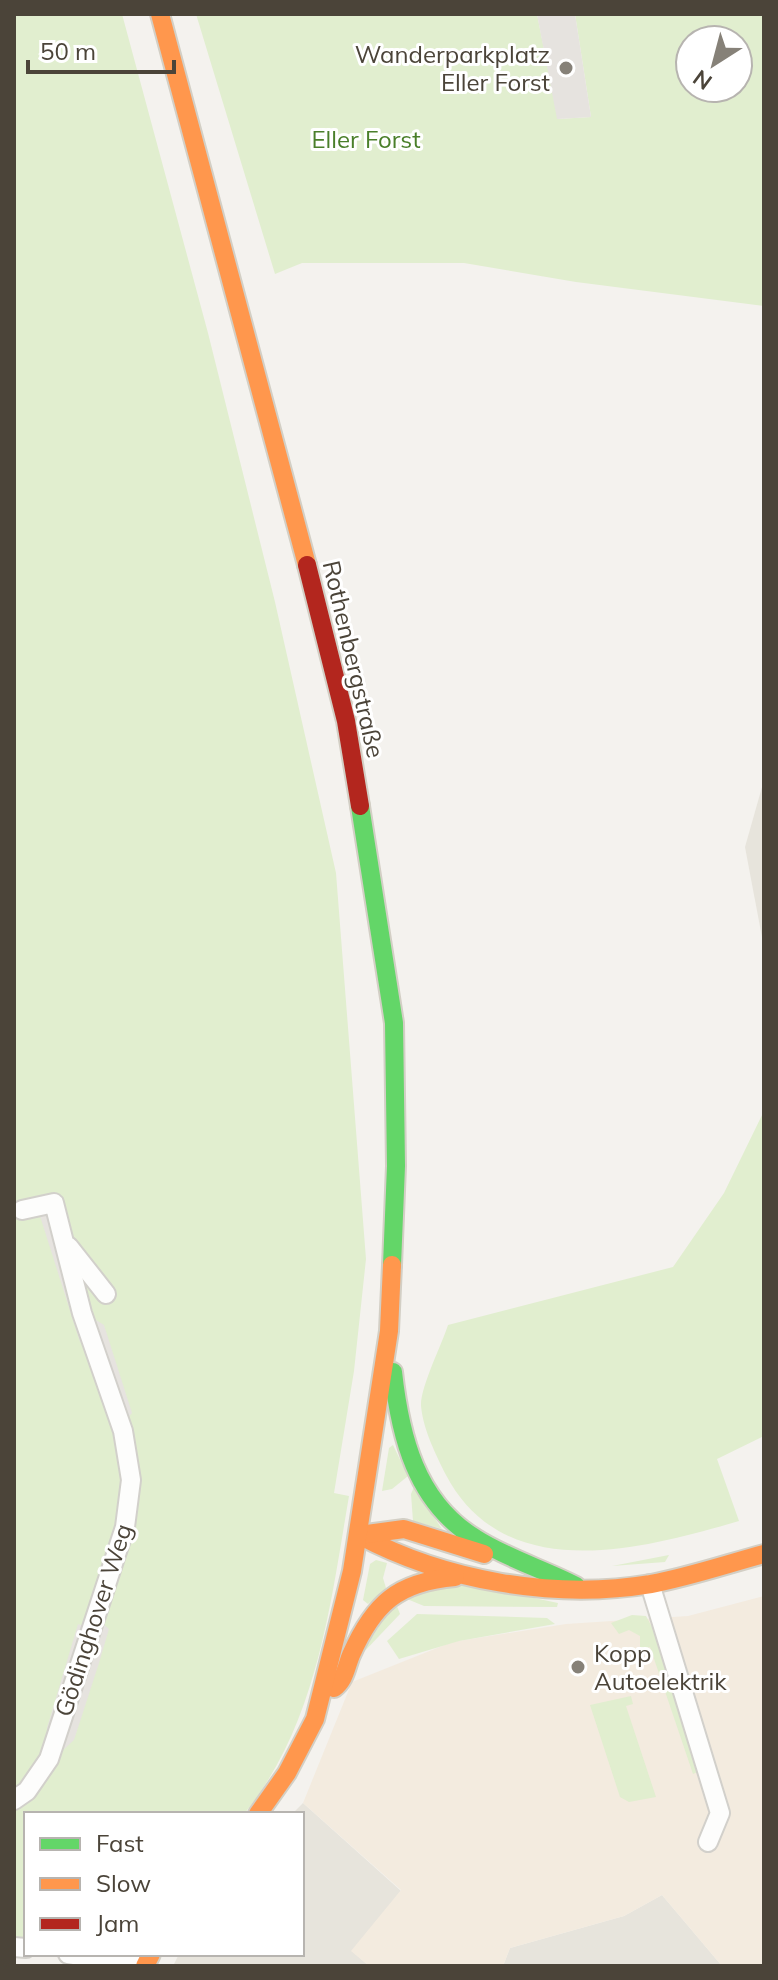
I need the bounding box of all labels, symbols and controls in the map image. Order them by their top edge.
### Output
scale bar [28,24,174,74]
north arrow [674,24,754,104]
text: 50 m [40,36,96,66]
place label: Wanderparkplatz Eller Forst [355,39,550,97]
marker: Wanderparkplatz Eller Forst [557,59,575,77]
text: N [687,64,717,96]
park label: Eller Forst [311,124,421,154]
street label: Rothenbergstraße [317,557,391,761]
street label: Gödinghover Weg [48,1520,138,1720]
place label: Kopp Autoelektrik [594,1638,727,1696]
marker: Kopp Autoelektrik [569,1658,587,1676]
legend [24,1812,304,1956]
text: Fast [96,1828,144,1858]
text: Slow [96,1868,151,1898]
text: Jam [96,1908,139,1938]

